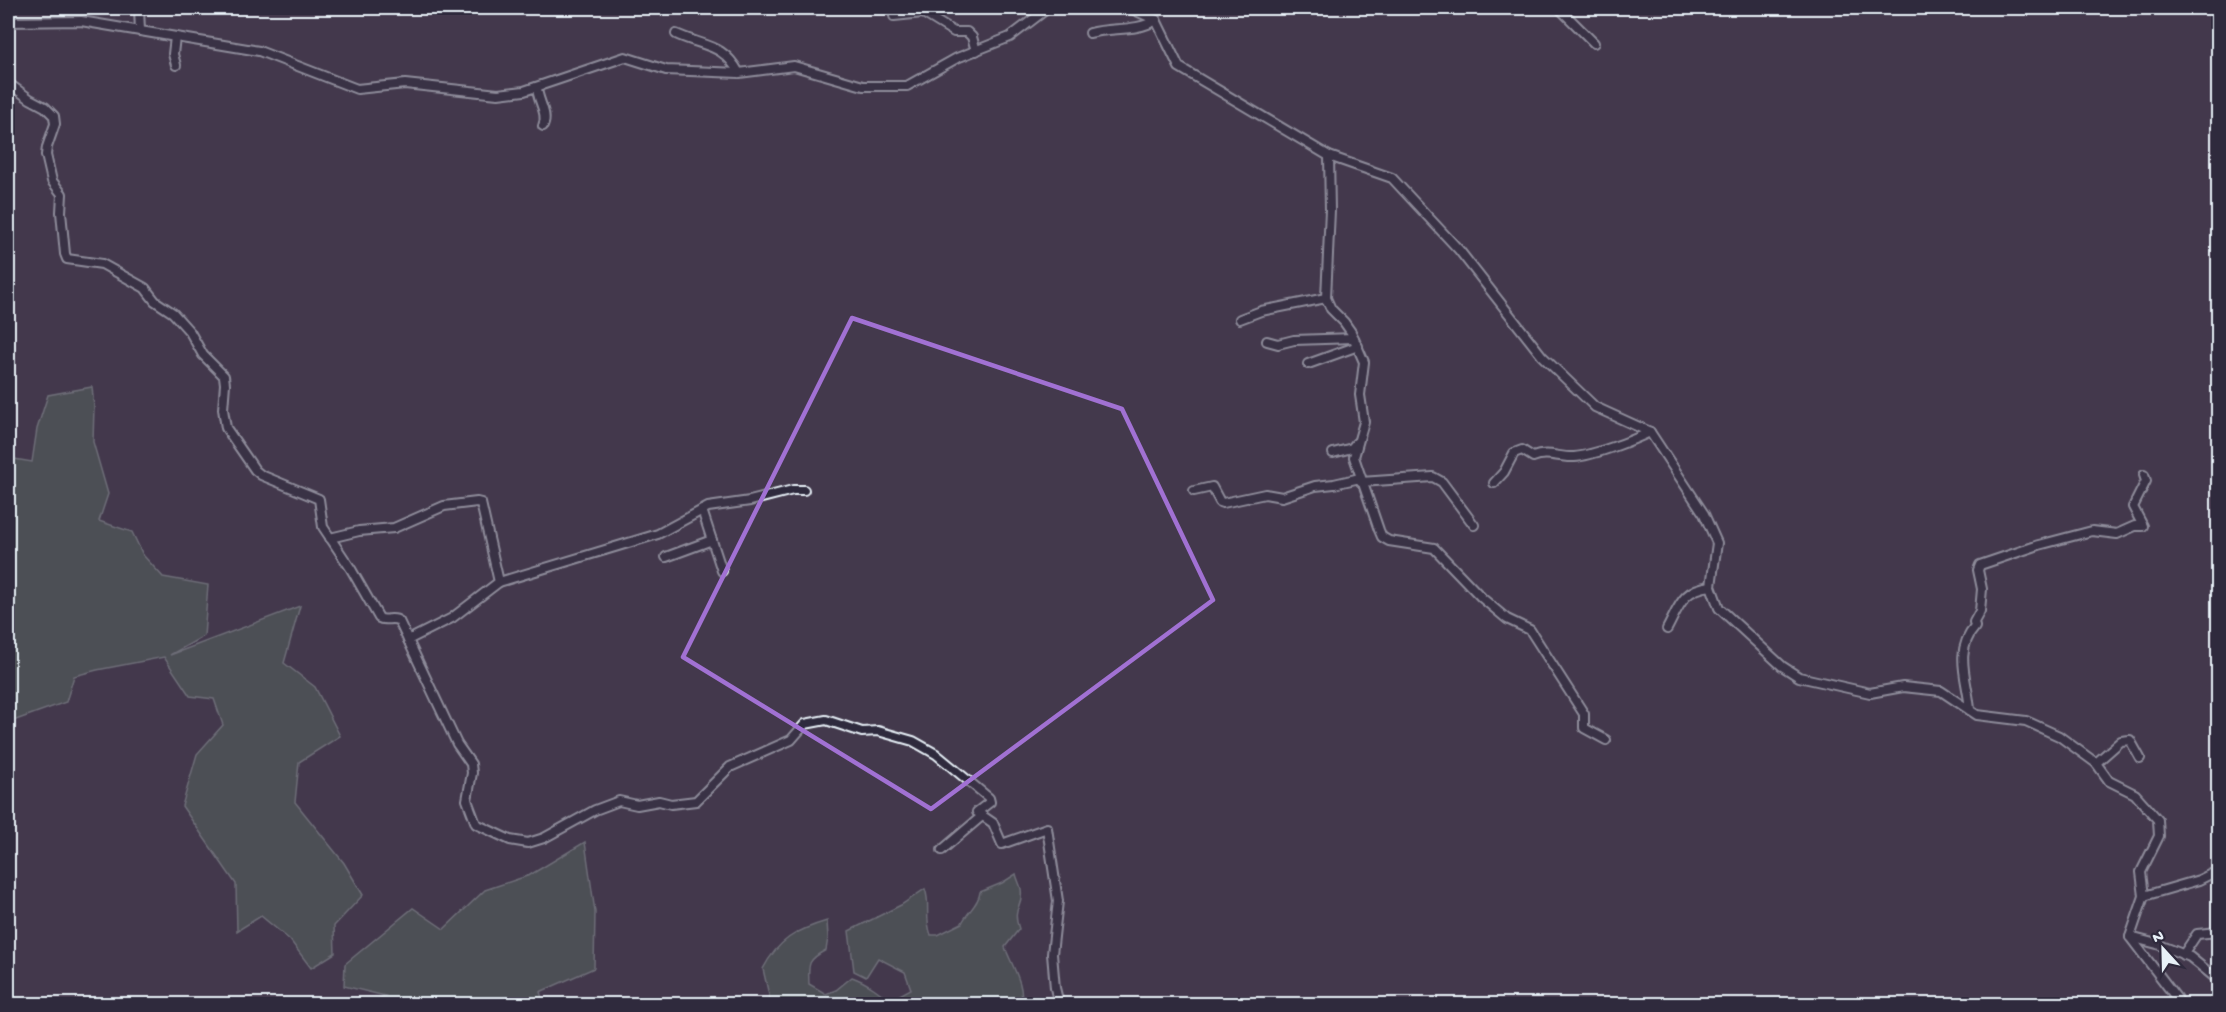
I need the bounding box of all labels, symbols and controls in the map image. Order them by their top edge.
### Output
north arrow [2133,919,2193,979]
text: N [2150,927,2168,949]

